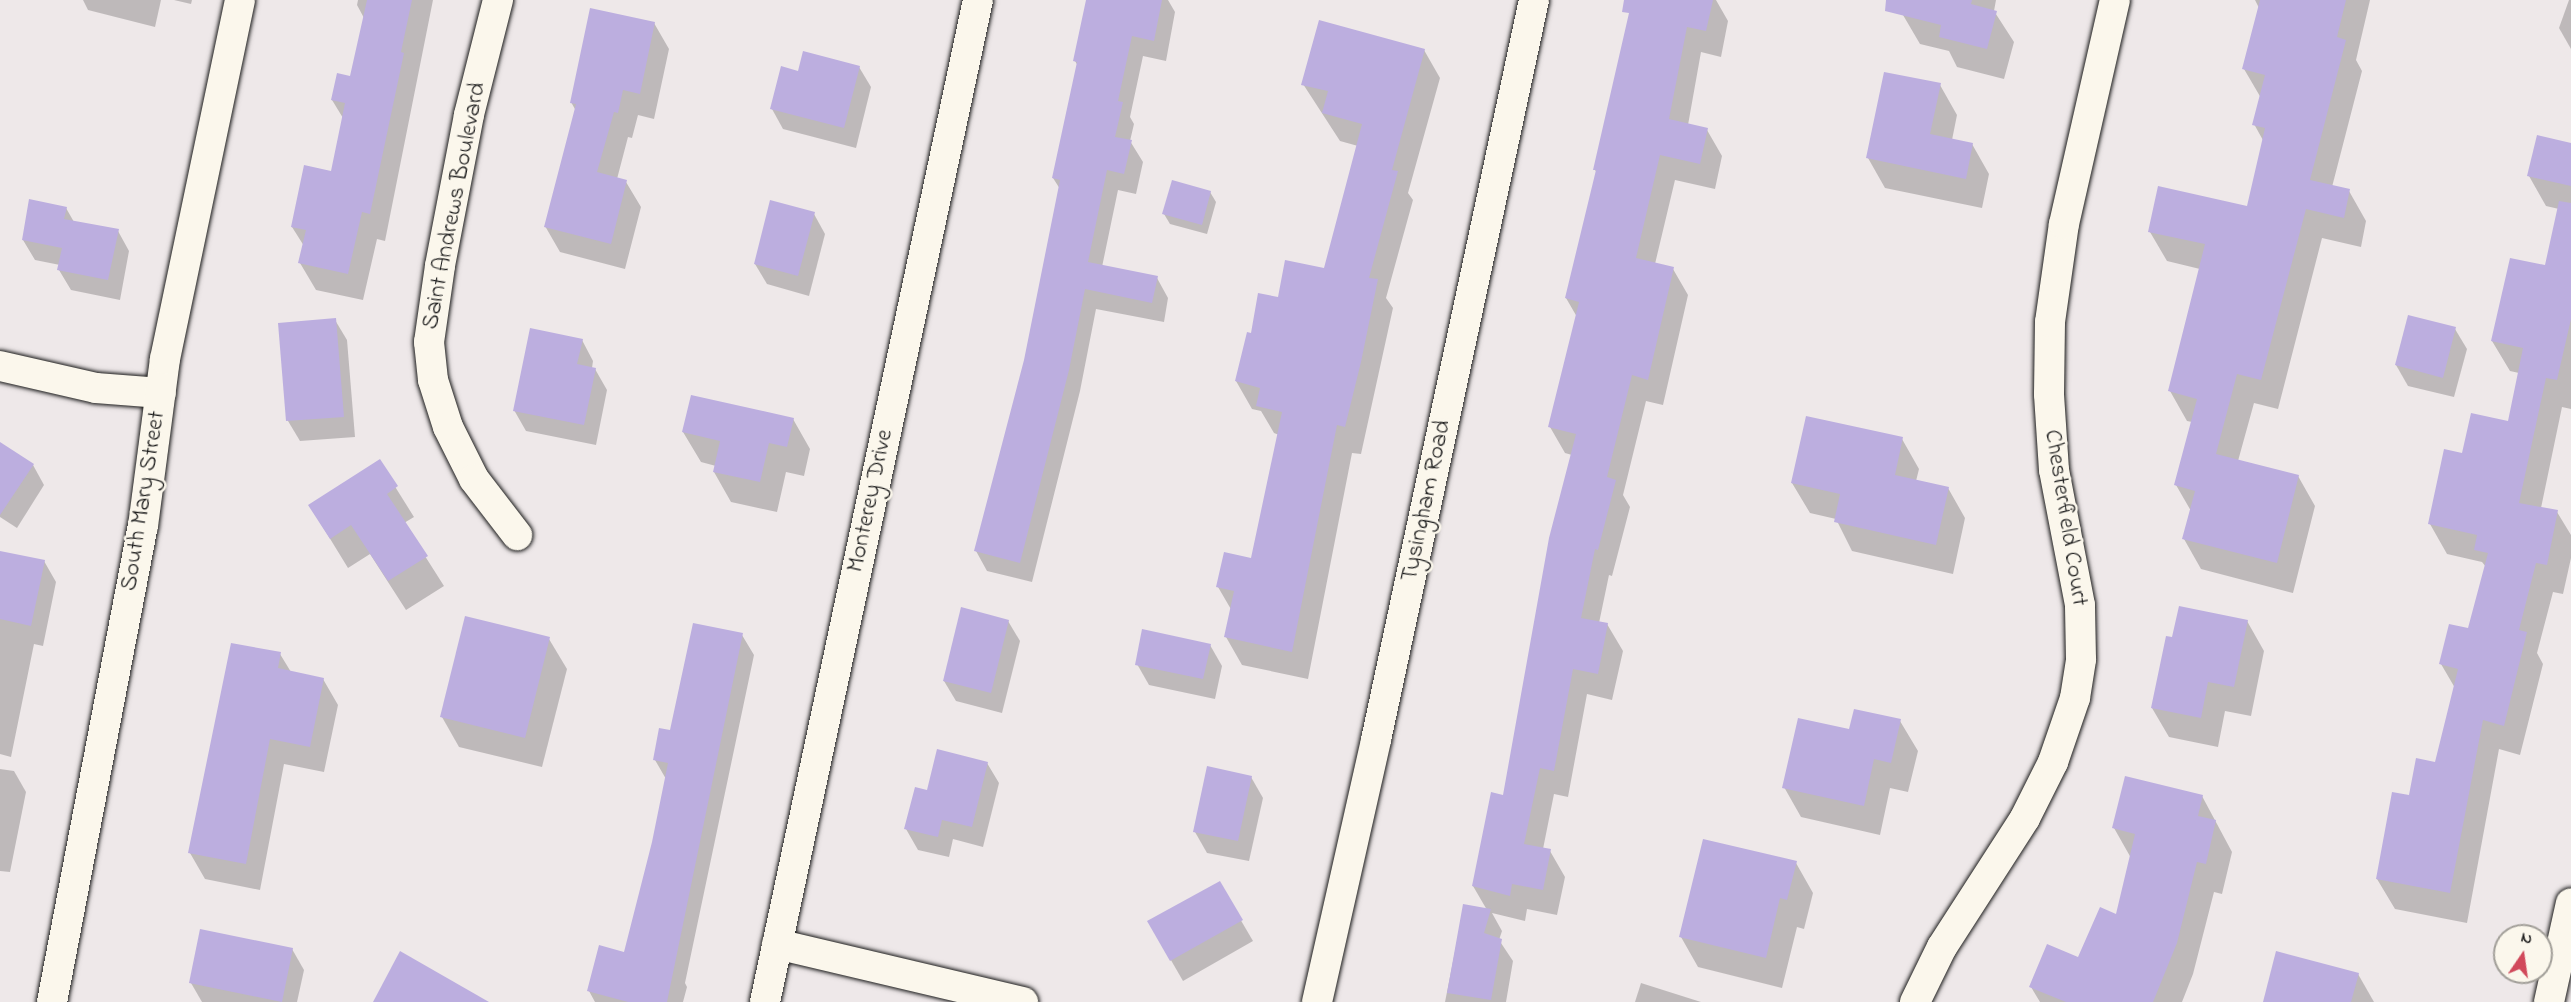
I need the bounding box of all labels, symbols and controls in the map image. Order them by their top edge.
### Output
street label: Saint Andrews Boulevard [417,80,493,332]
street label: South Mary Street [116,409,172,593]
street label: Tysingham Road [1396,418,1458,584]
street label: Monterey Drive [842,427,900,575]
street label: Chesterfield Court [2037,428,2093,608]
north arrow [2493,924,2553,984]
text: N [2519,926,2535,951]

